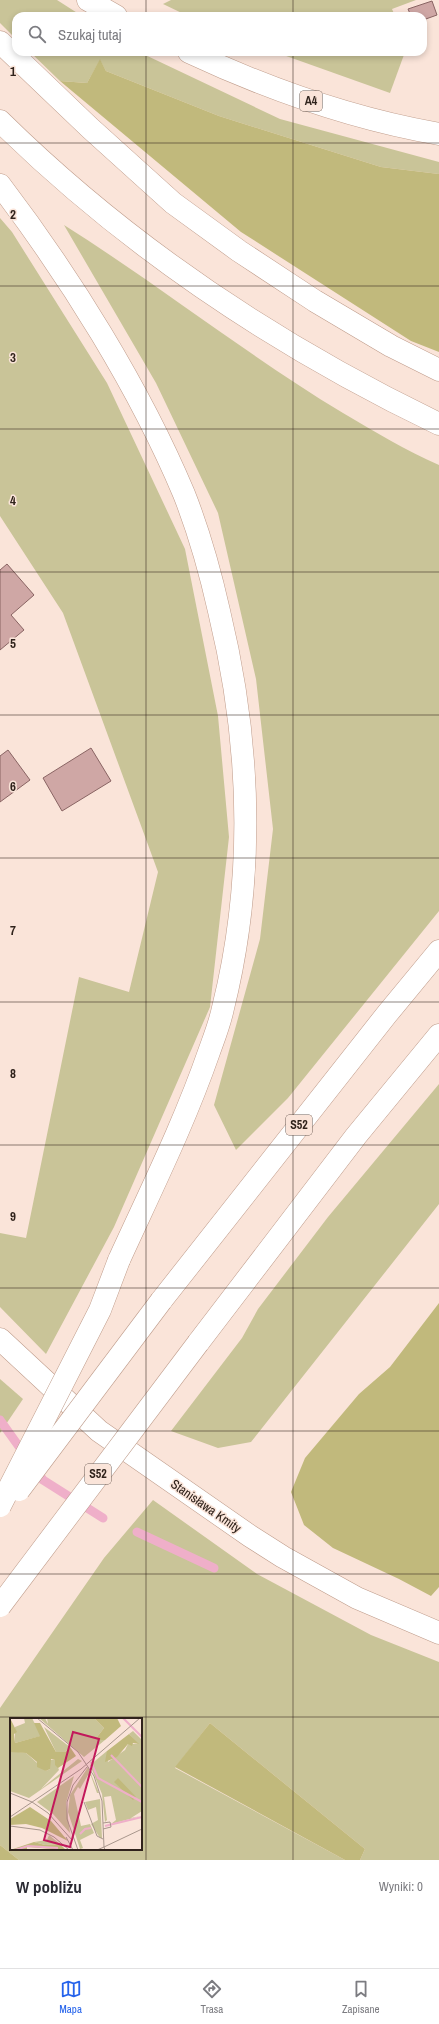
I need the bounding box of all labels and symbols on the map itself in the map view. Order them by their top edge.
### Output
text: 1 [10,63,16,80]
road number: A4 [300,91,322,111]
text: 2 [10,206,16,223]
text: 3 [10,349,16,366]
text: 4 [10,492,16,509]
text: 5 [10,635,16,652]
text: 6 [10,778,16,795]
text: 7 [10,922,16,939]
text: 8 [10,1065,16,1082]
road number: S52 [286,1115,312,1135]
text: 9 [10,1208,16,1225]
road number: S52 [85,1464,111,1484]
street label: Stanisława Kmity [167,1475,245,1537]
inset map [10,1718,142,1850]

